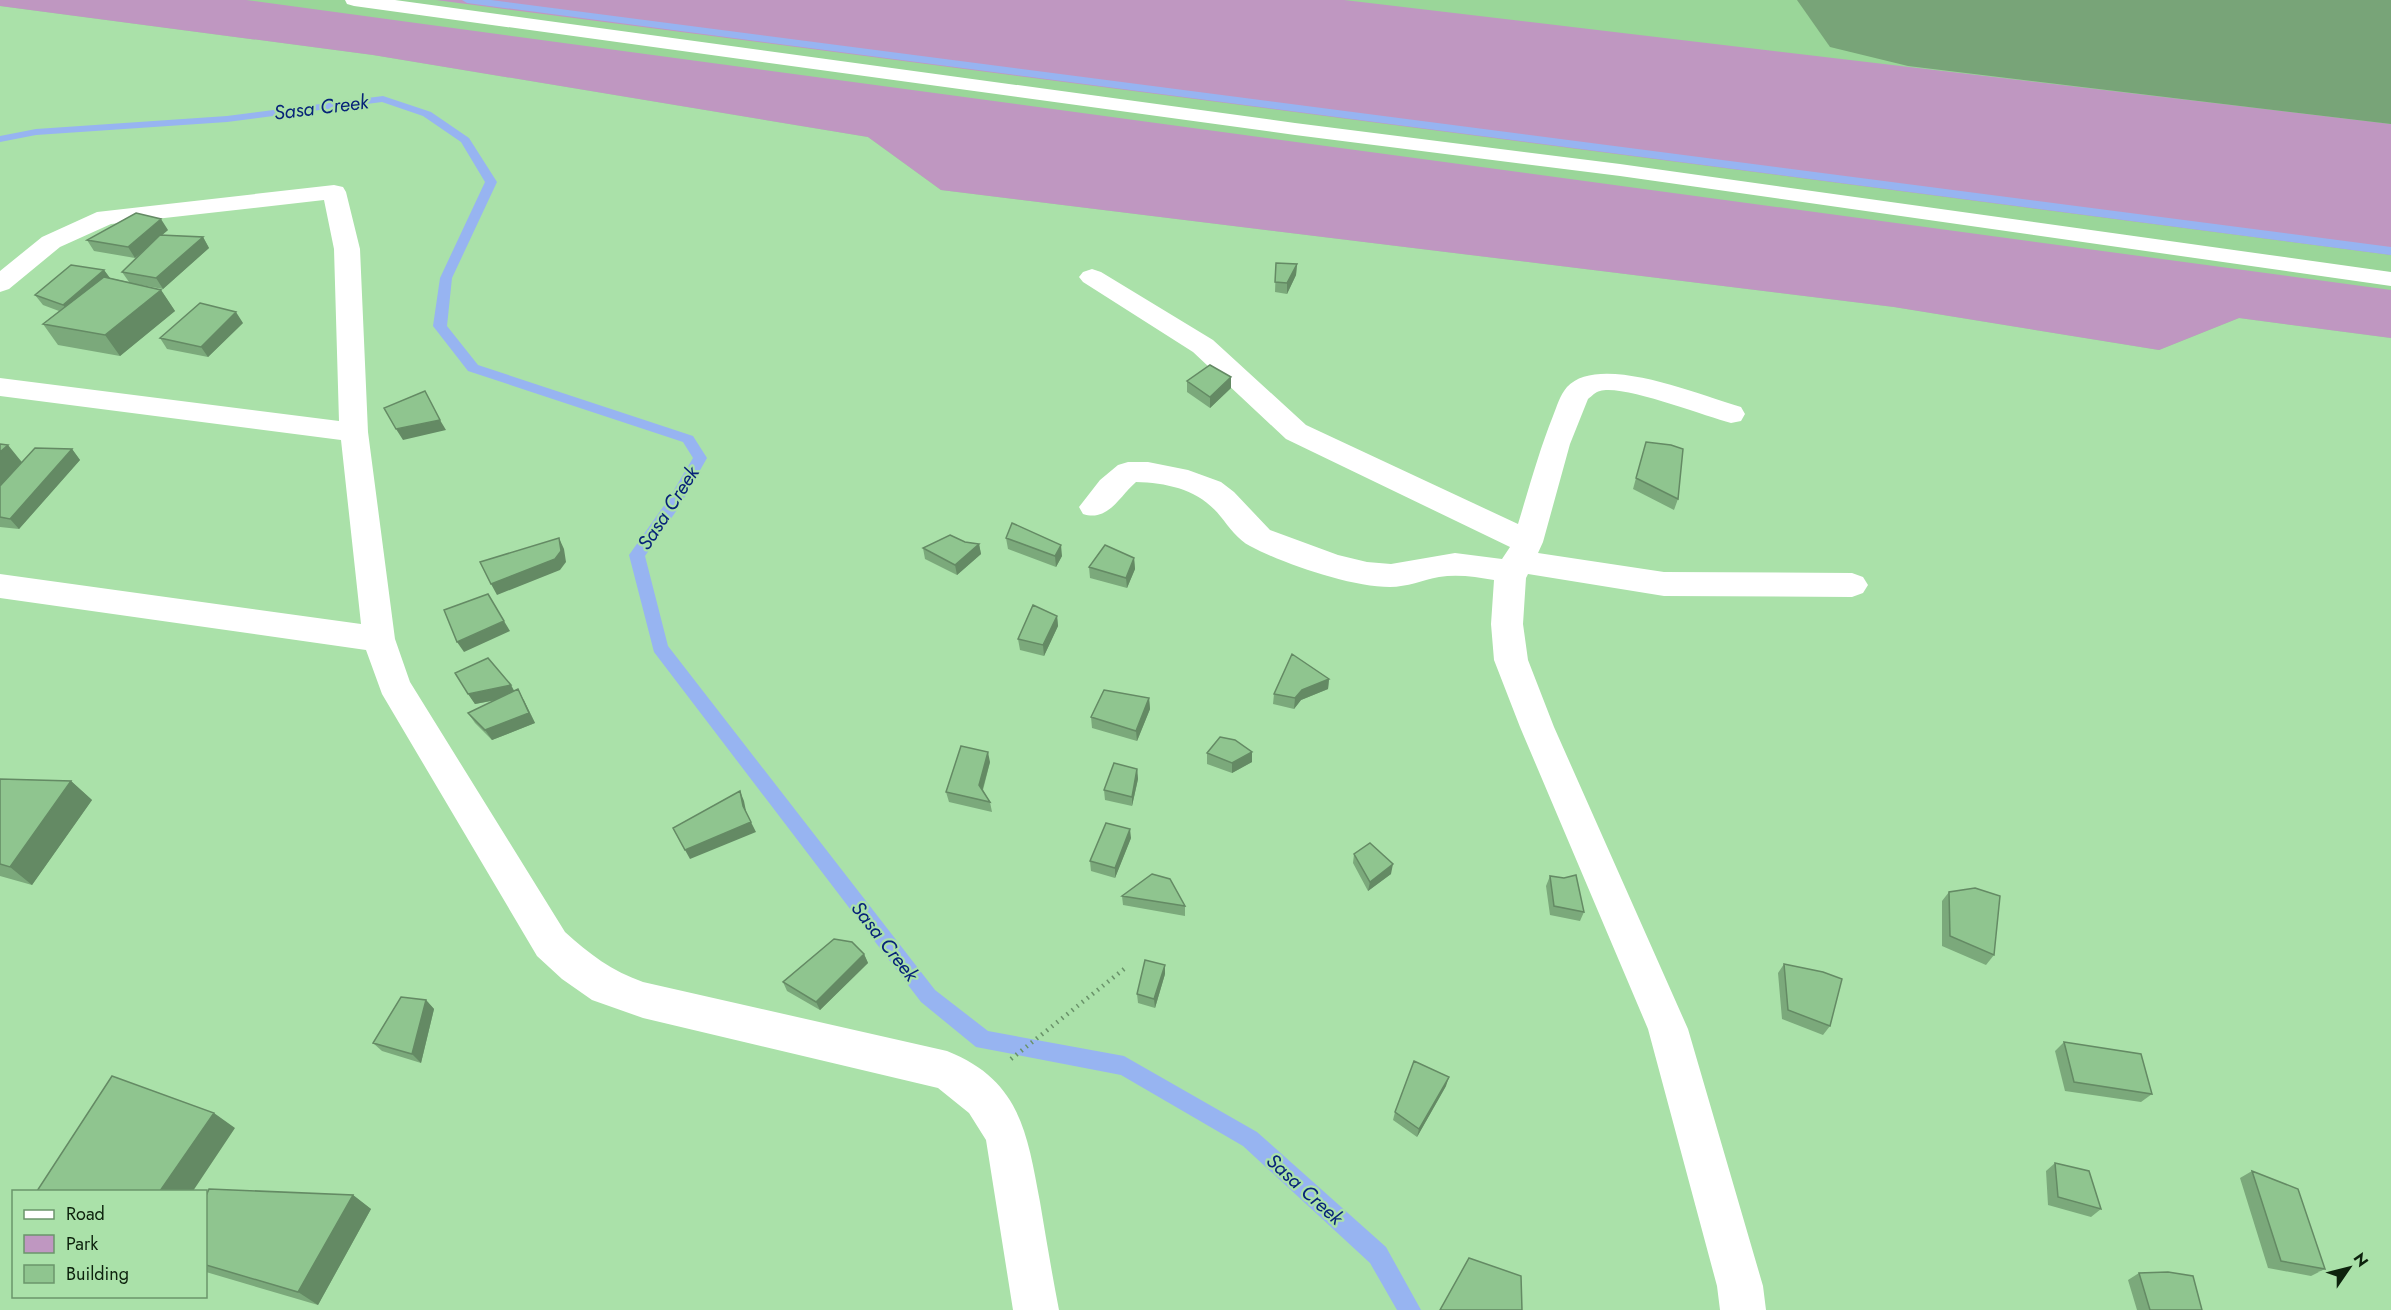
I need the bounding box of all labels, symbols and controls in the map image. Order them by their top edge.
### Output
water label: Sasa Creek [272,87,371,128]
water label: Sasa Creek [630,459,707,556]
water label: Sasa Creek [844,895,926,989]
water label: Sasa Creek [1260,1147,1351,1233]
legend [12,1190,207,1298]
text: Road [66,1201,105,1227]
text: Park [66,1231,98,1257]
north arrow [2319,1238,2379,1298]
text: N [2348,1248,2374,1271]
text: Building [66,1261,129,1287]

